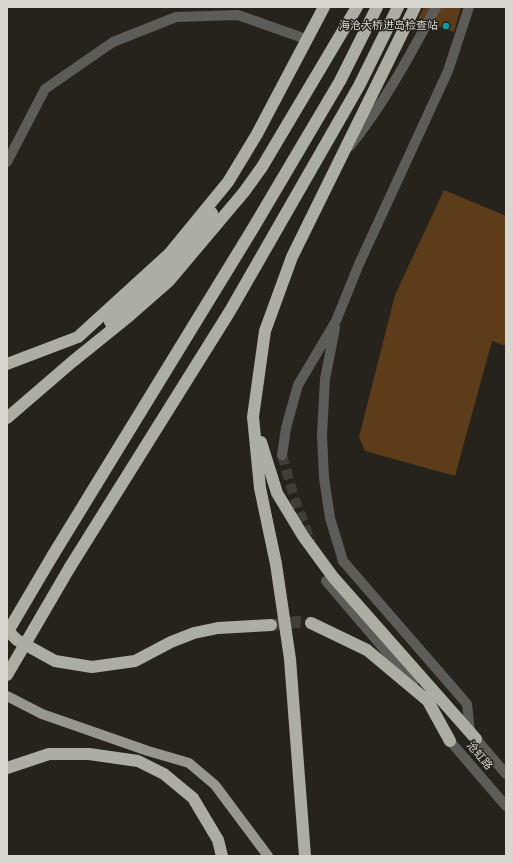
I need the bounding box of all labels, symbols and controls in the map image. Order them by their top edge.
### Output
place label: 海沧大桥进岛检查站 [339,19,438,33]
marker: 海沧大桥进岛检查站 [441,21,451,31]
street label: 沧虹路 [463,739,495,773]

